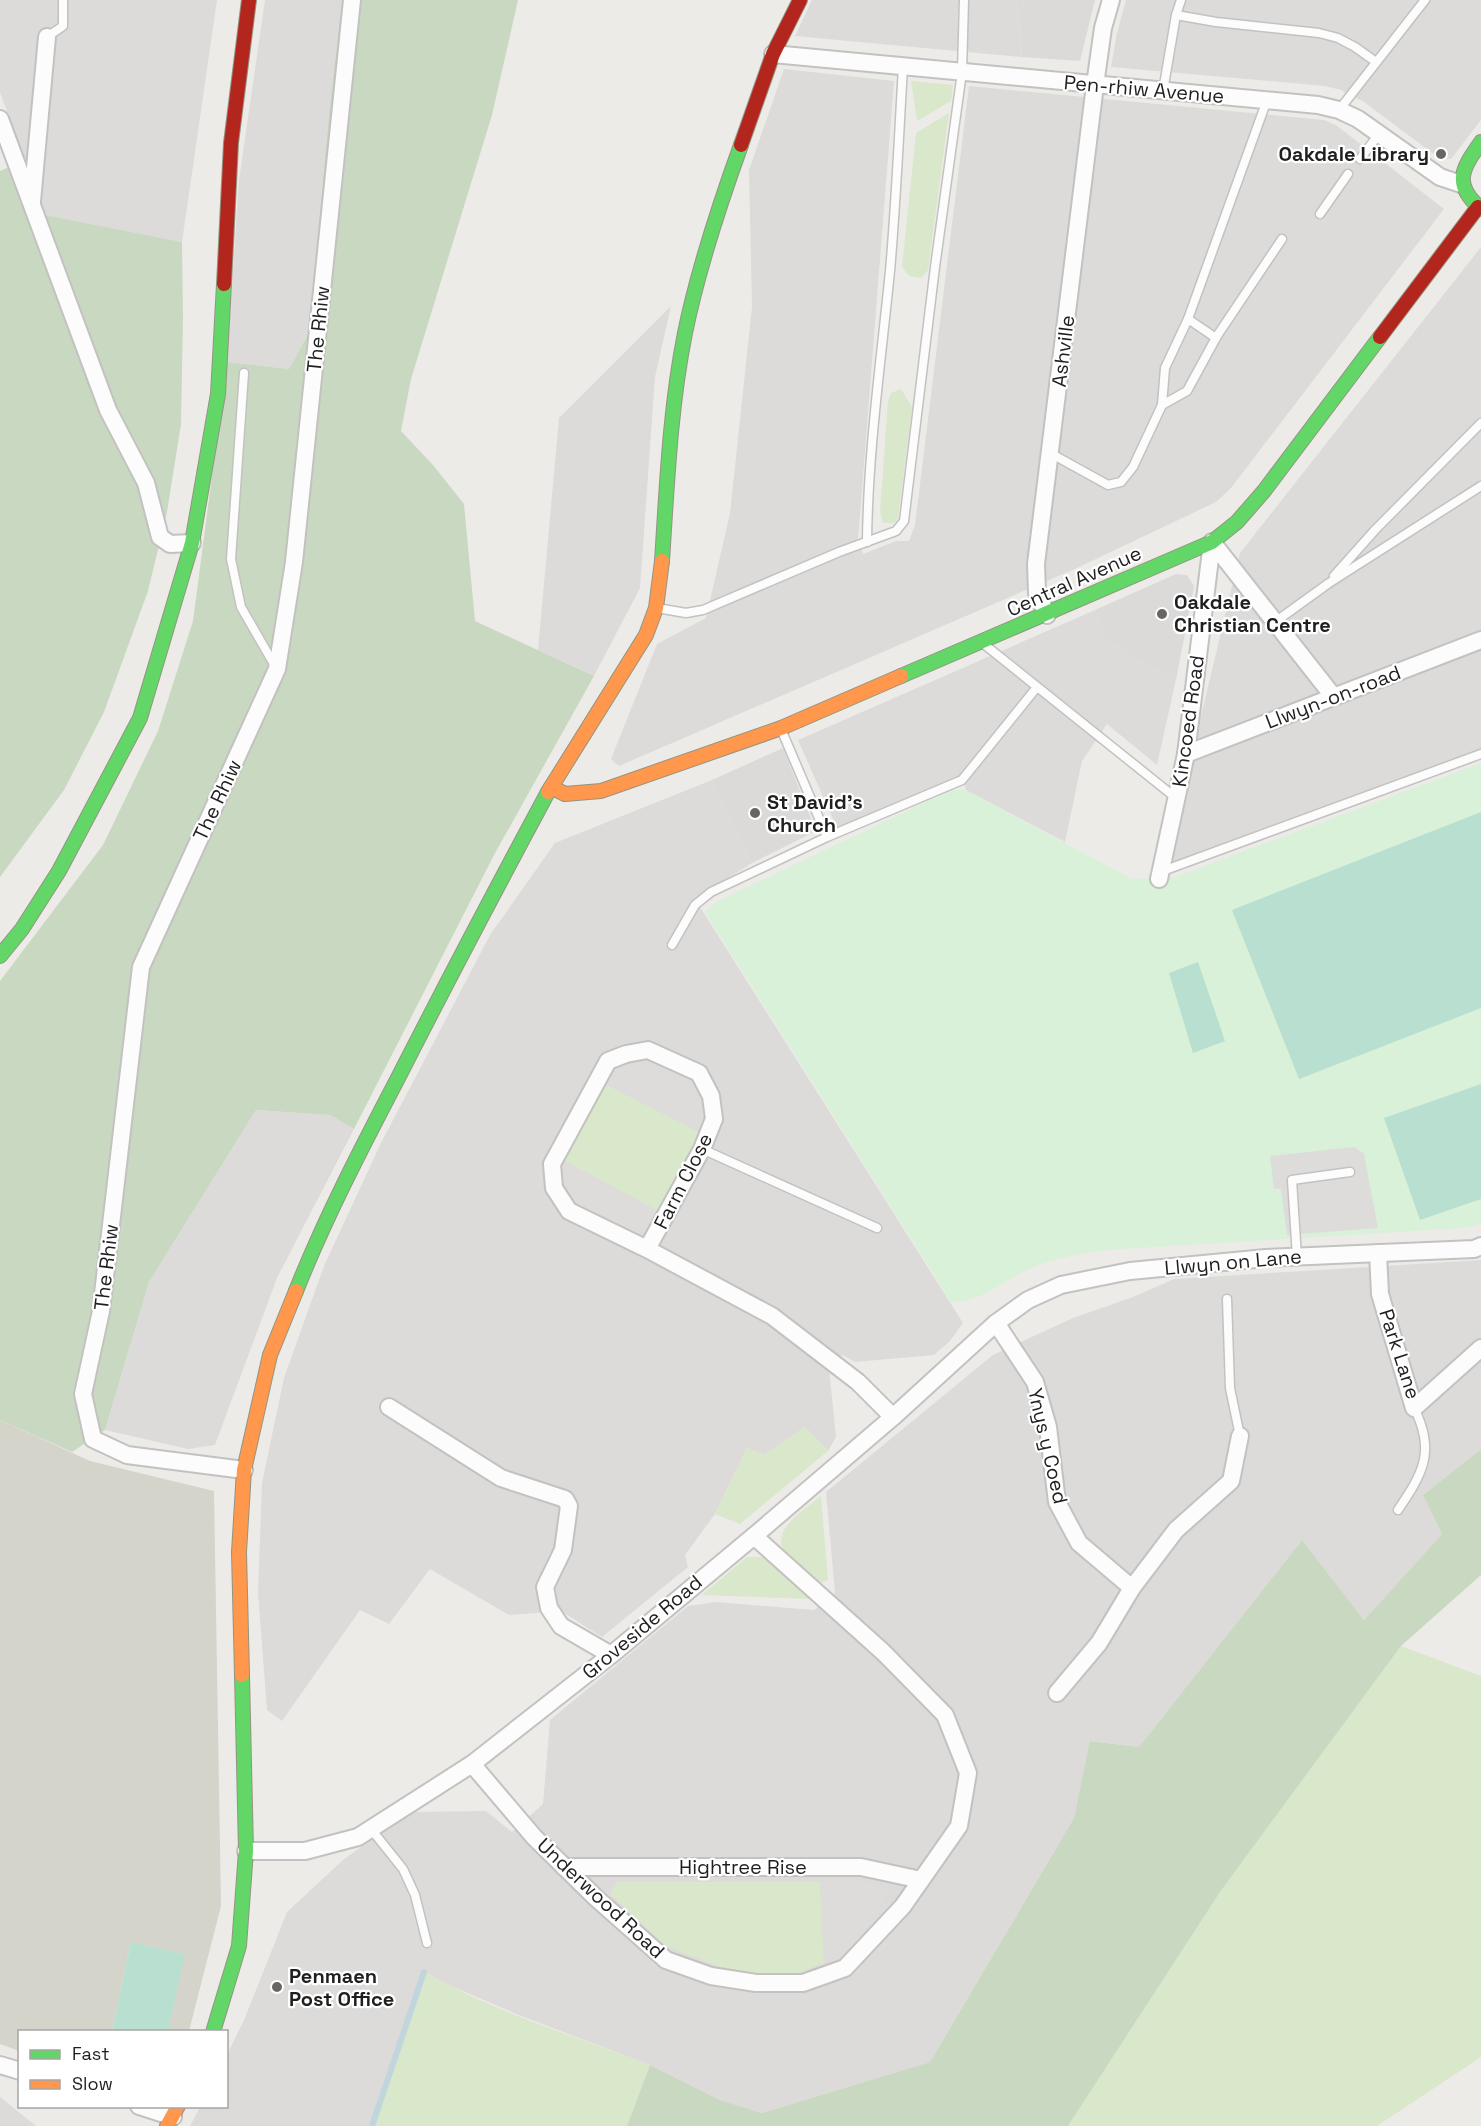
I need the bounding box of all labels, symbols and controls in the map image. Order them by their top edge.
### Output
street label: Pen-rhiw Avenue [1063,69,1225,109]
place label: Oakdale Library [1279,141,1429,167]
marker: Oakdale Library [1434,147,1448,161]
street label: The Rhiw [301,284,335,374]
street label: Ashville [1046,313,1080,389]
street label: Central Avenue [1002,540,1146,622]
place label: Oakdale Christian Centre [1174,589,1331,638]
marker: Oakdale Christian Centre [1155,607,1169,621]
street label: Kincoed Road [1166,654,1210,788]
street label: Llwyn-on-road [1262,659,1404,735]
street label: The Rhiw [187,755,247,845]
place label: St David's Church [767,789,863,838]
marker: St David's Church [748,806,762,820]
street label: Farm Close [648,1129,718,1233]
street label: The Rhiw [88,1222,124,1312]
street label: Llwyn on Lane [1163,1243,1303,1281]
street label: Park Lane [1373,1306,1427,1402]
street label: Ynys y Coed [1022,1386,1074,1506]
street label: Groveside Road [577,1569,707,1685]
street label: Underwood Road [532,1832,670,1964]
street label: Hightree Rise [679,1854,807,1880]
place label: Penmaen Post Office [289,1963,394,2012]
marker: Penmaen Post Office [270,1980,284,1994]
legend [18,2030,228,2108]
text: Fast [72,2042,109,2065]
text: Slow [72,2072,113,2095]

